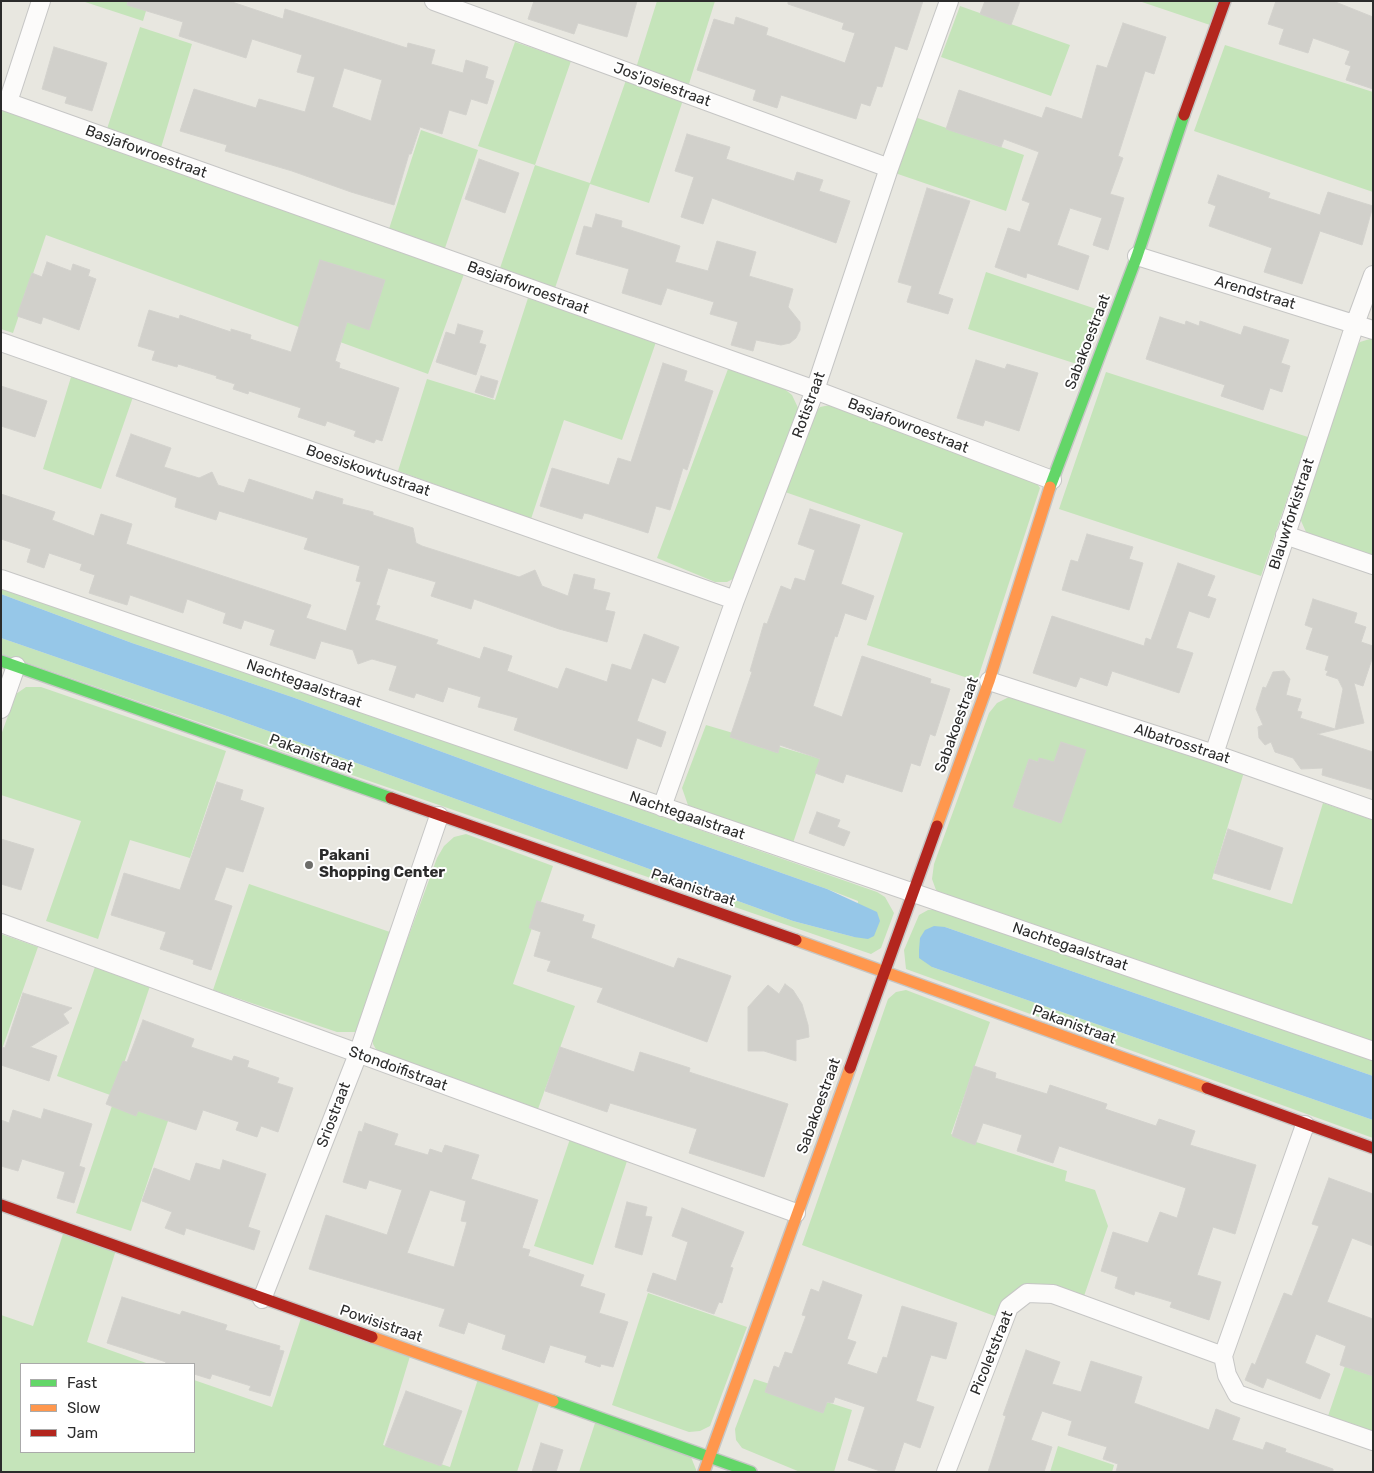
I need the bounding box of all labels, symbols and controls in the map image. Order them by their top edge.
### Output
street label: Jos'josiestraat [611,59,713,111]
street label: Basjafowroestraat [83,122,209,182]
street label: Basjafowroestraat [465,258,591,318]
street label: Arendstraat [1212,272,1298,314]
street label: Sabakoestraat [1062,292,1114,392]
street label: Rotistraat [789,369,829,441]
street label: Basjafowroestraat [845,395,971,457]
street label: Boesiskowtustraat [304,441,432,501]
street label: Blauwforkistraat [1266,456,1318,572]
street label: Nachtegaalstraat [244,656,364,712]
street label: Sabakoestraat [931,675,983,775]
street label: Albatrosstraat [1132,720,1232,768]
street label: Pakanistraat [267,731,355,777]
street label: Nachtegaalstraat [627,788,747,844]
place label: Pakani Shopping Center [319,847,445,882]
marker: Pakani Shopping Center [303,859,315,871]
street label: Pakanistraat [649,865,737,911]
street label: Nachtegaalstraat [1010,919,1130,975]
street label: Pakanistraat [1030,1002,1118,1048]
street label: Stondoifistraat [346,1043,450,1095]
street label: Sabakoestraat [793,1056,845,1156]
street label: Sriostraat [313,1080,355,1150]
street label: Powisistraat [337,1301,425,1347]
street label: Picoletstraat [967,1308,1017,1398]
legend [20,1363,195,1453]
text: Fast [67,1374,97,1392]
text: Slow [67,1399,100,1417]
text: Jam [67,1424,98,1442]

